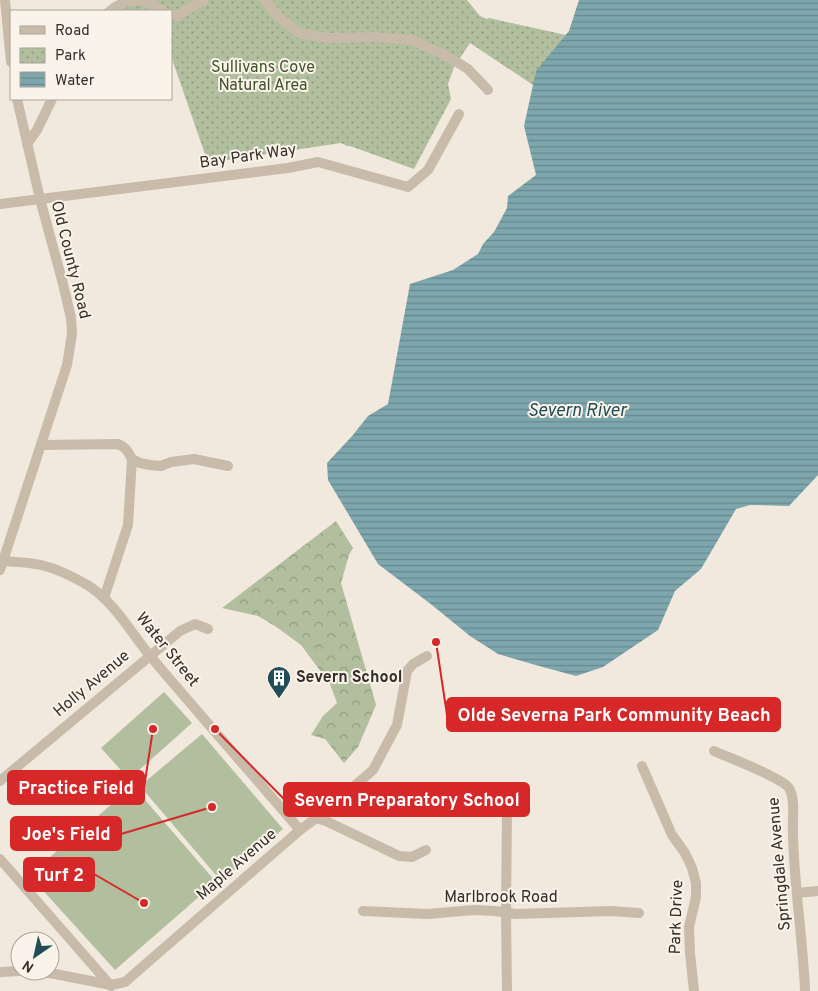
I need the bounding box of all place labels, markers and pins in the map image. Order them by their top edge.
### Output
building icon: Severn School [266,665,292,699]
place label: Severn School [296,668,402,688]
callout: Olde Severna Park Community Beach [447,698,780,731]
callout: Practice Field [8,771,144,804]
callout: Severn Preparatory School [284,783,529,816]
callout: Joe's Field [11,817,121,850]
callout: Turf 2 [24,858,94,891]

